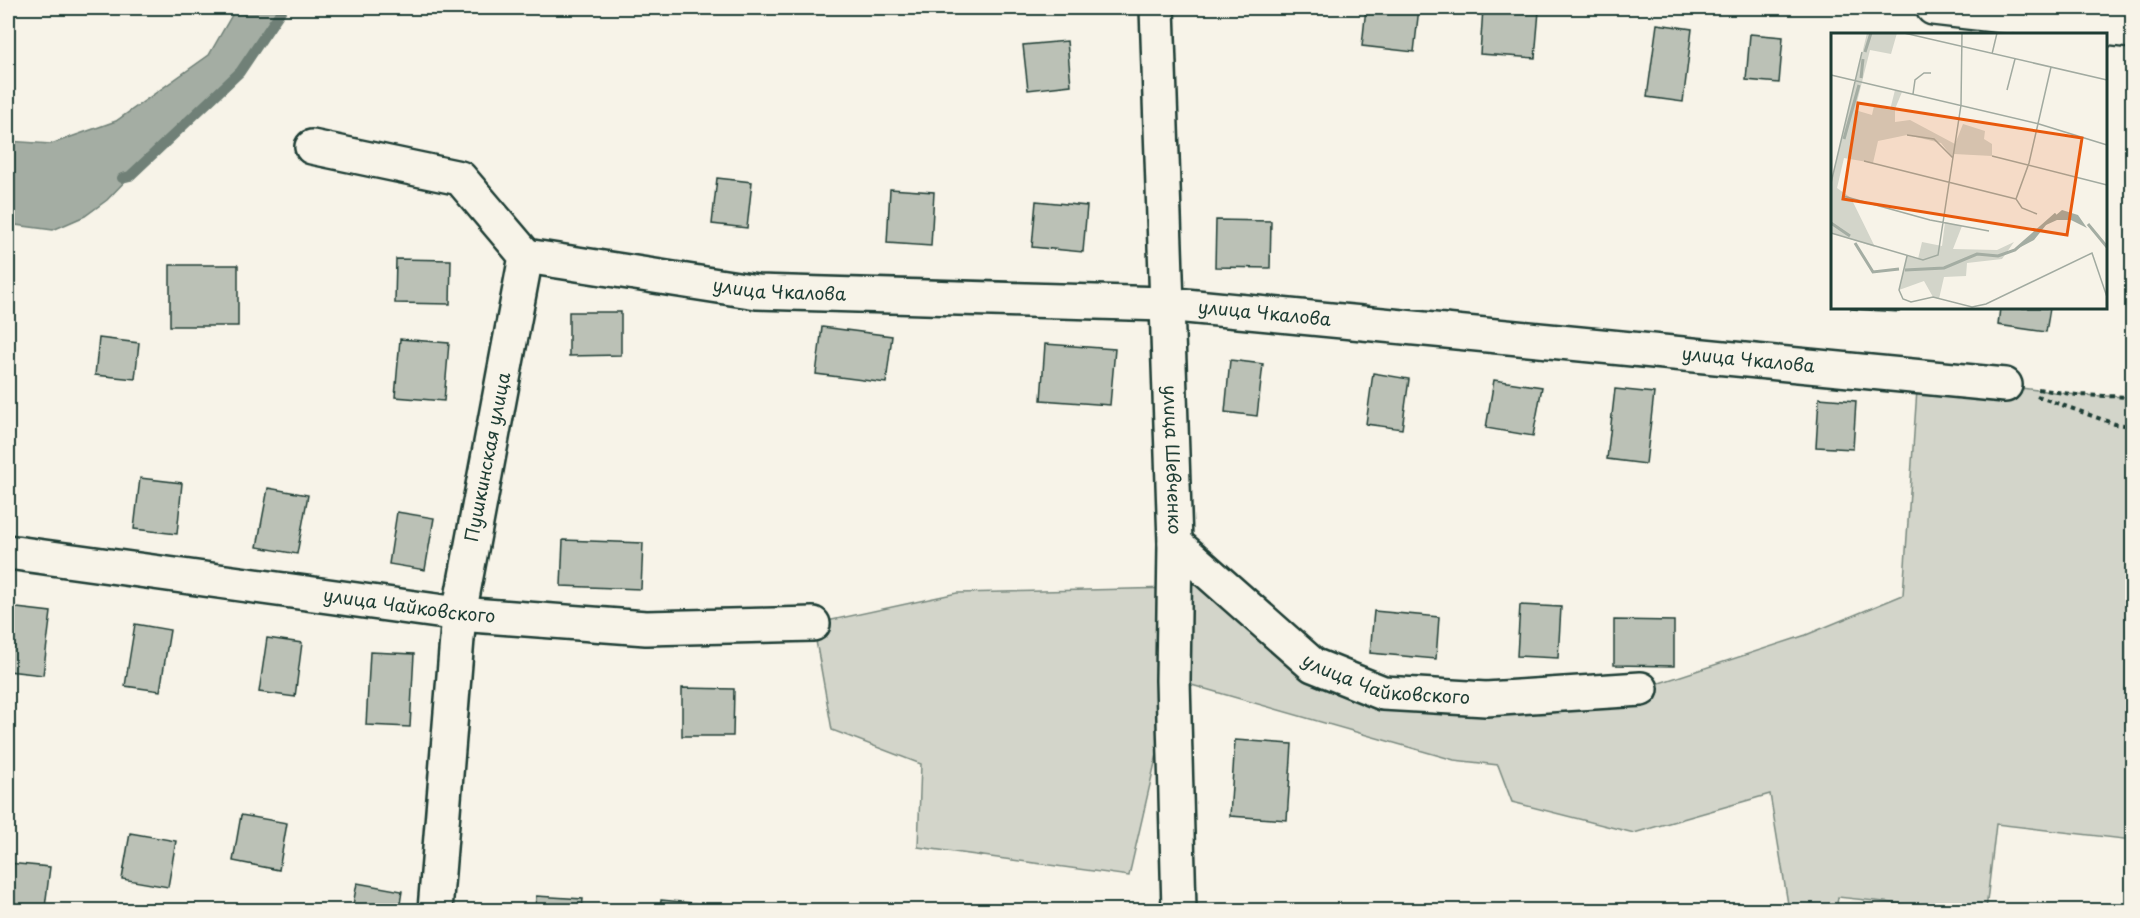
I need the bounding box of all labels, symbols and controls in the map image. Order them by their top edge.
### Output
inset map [1831,33,2107,309]
street label: улица Чкалова [711,270,847,307]
street label: улица Чкалова [1197,292,1333,332]
street label: улица Чкалова [1681,339,1817,379]
street label: Пушкинская улица [457,369,516,544]
street label: улица Шевченко [1158,385,1190,535]
street label: улица Чайковского [322,580,496,629]
street label: улица Чайковского [1297,647,1471,710]

